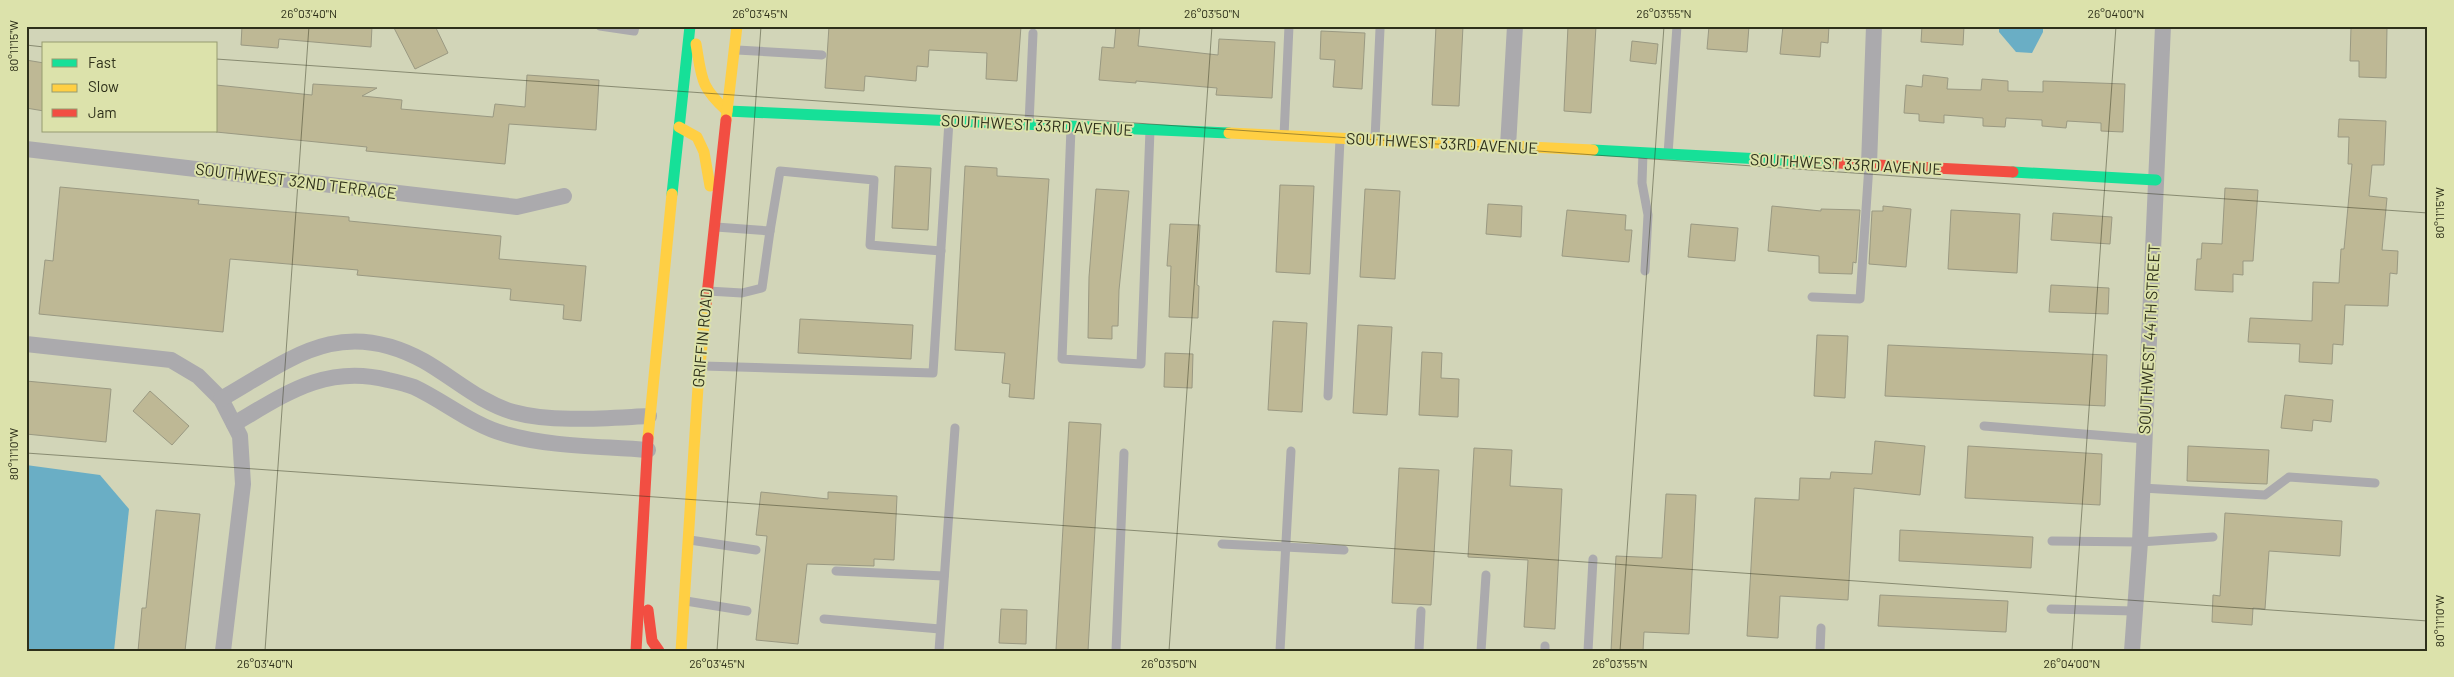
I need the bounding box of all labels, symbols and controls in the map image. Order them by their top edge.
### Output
text: 26°03'40"N [281,6,337,20]
text: 26°03'45"N [732,6,788,20]
text: 26°03'50"N [1184,6,1240,20]
text: 26°03'55"N [1636,6,1692,20]
text: 26°04'00"N [2088,6,2144,20]
text: 80°11'15"W [6,20,20,72]
legend [42,42,218,132]
text: Fast [88,53,116,71]
text: Slow [88,77,119,95]
text: Jam [88,103,117,121]
street label: SOUTHWEST 33RD AVENUE [941,110,1133,139]
street label: SOUTHWEST 33RD AVENUE [1346,128,1538,157]
street label: SOUTHWEST 33RD AVENUE [1750,149,1942,178]
street label: SOUTHWEST 32ND TERRACE [194,159,398,202]
text: 80°11'15"W [2432,187,2446,239]
street label: SOUTHWEST 44TH STREET [2134,243,2163,435]
street label: GRIFFIN ROAD [688,288,715,388]
text: 80°11'10"W [6,427,20,480]
text: 80°11'10"W [2432,594,2446,647]
text: 26°03'40"N [237,656,293,670]
text: 26°03'45"N [689,656,745,670]
text: 26°03'50"N [1141,656,1197,670]
text: 26°03'55"N [1592,656,1648,670]
text: 26°04'00"N [2044,656,2100,670]

